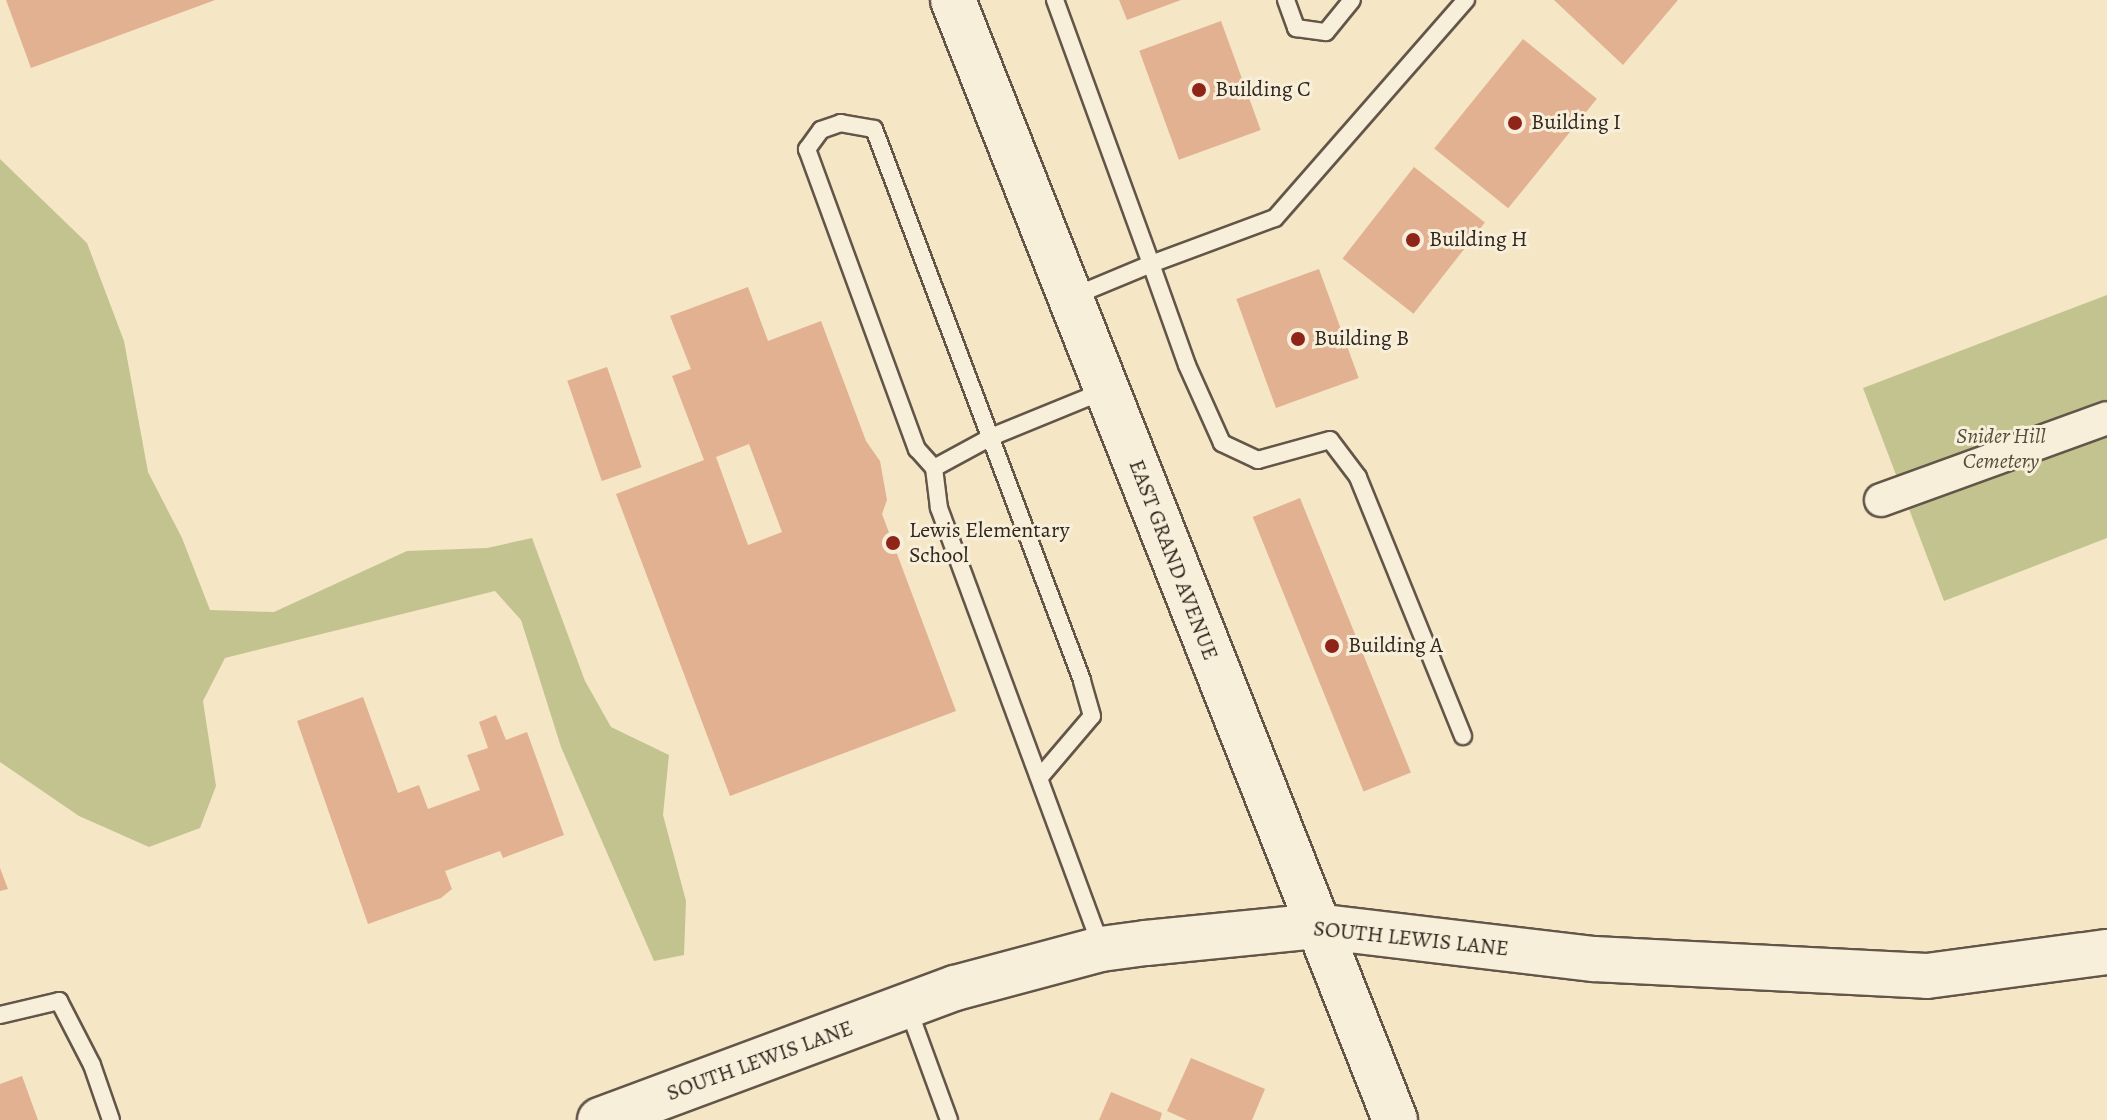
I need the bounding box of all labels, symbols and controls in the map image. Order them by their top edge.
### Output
place label: Building C [1215,77,1311,103]
marker: Building C [1190,81,1208,99]
place label: Building I [1531,110,1621,136]
marker: Building I [1506,114,1524,132]
place label: Building H [1429,227,1528,253]
marker: Building H [1404,231,1422,249]
place label: Building B [1314,326,1409,352]
marker: Building B [1289,330,1307,348]
park label: Snider Hill Cemetery [1956,423,2046,474]
street label: EAST GRAND AVENUE [1123,456,1223,664]
place label: Lewis Elementary School [909,517,1069,568]
marker: Lewis Elementary School [884,534,902,552]
place label: Building A [1348,633,1443,659]
marker: Building A [1323,637,1341,655]
street label: SOUTH LEWIS LANE [1312,916,1510,962]
street label: SOUTH LEWIS LANE [663,1015,857,1107]

